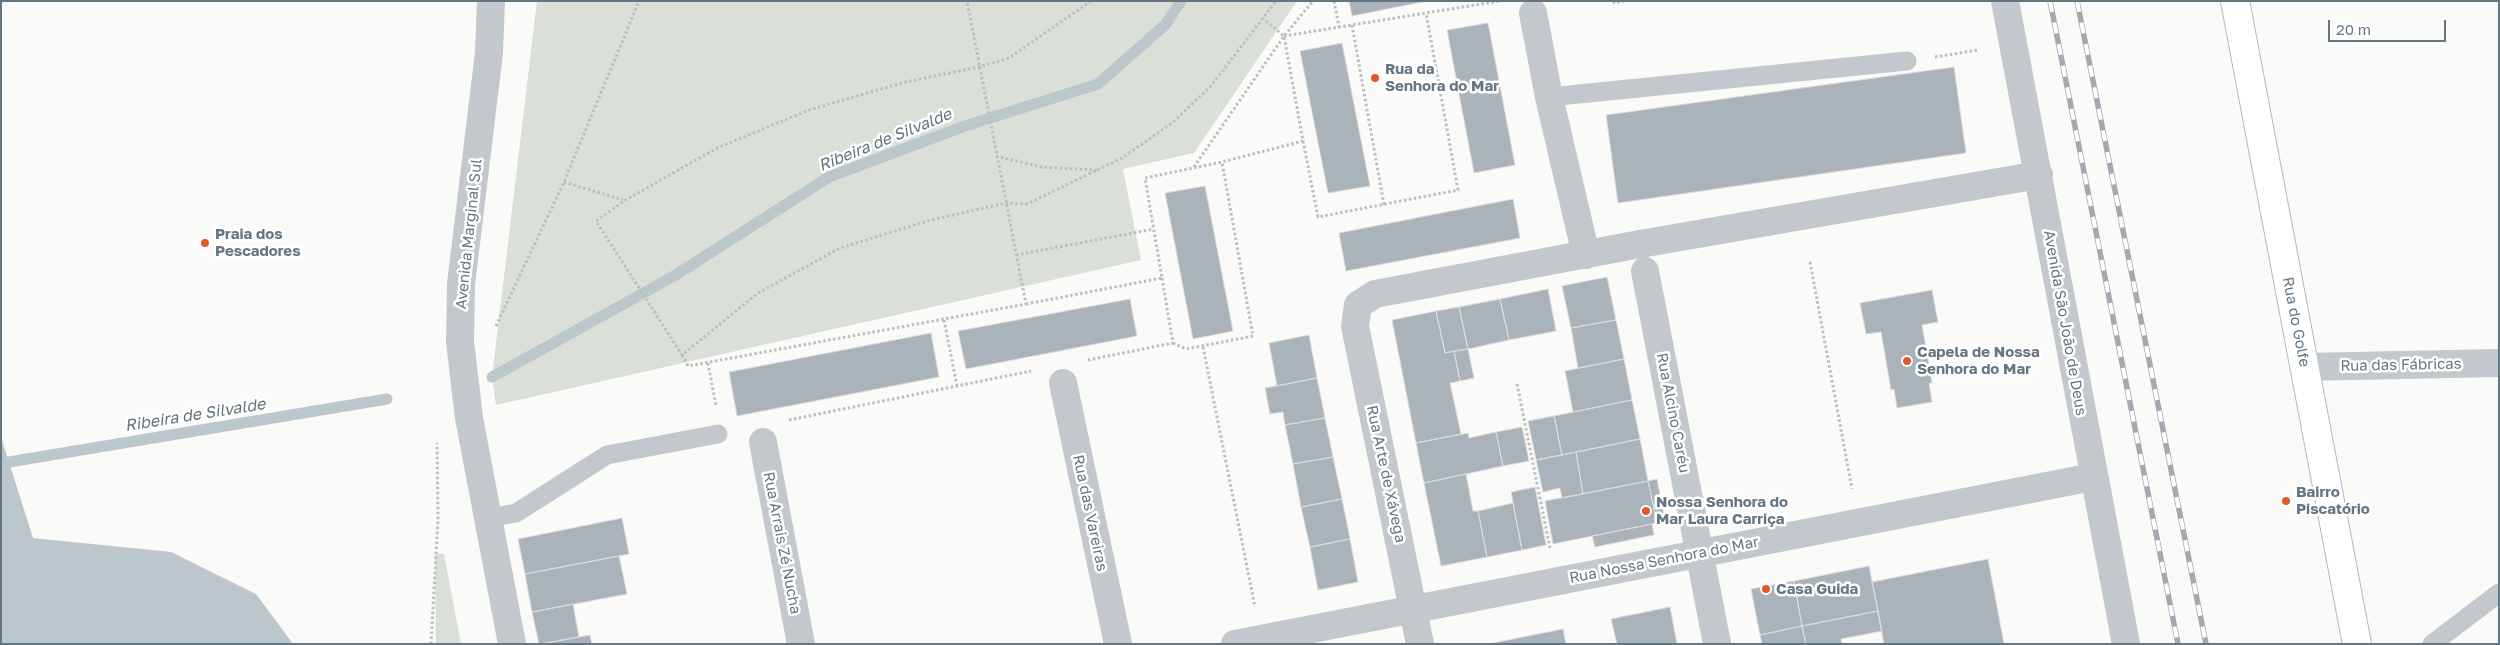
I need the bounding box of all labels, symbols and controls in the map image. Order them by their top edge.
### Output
scale bar [2330,10,2448,42]
text: 20 m [2336,20,2371,38]
place label: Rua da Senhora do Mar [1385,60,1499,95]
marker: Rua da Senhora do Mar [1369,72,1381,84]
water label: Ribeira de Silvalde [816,105,954,175]
street label: Avenida Marginal Sul [452,158,486,310]
place label: Praia dos Pescadores [215,225,301,260]
street label: Avenida São João de Deus [2040,229,2090,417]
marker: Praia dos Pescadores [199,237,211,249]
street label: Rua do Golfe [2278,275,2314,369]
place label: Capela de Nossa Senhora do Mar [1917,343,2040,378]
street label: Rua Alcino Caréu [1653,351,1693,475]
marker: Capela de Nossa Senhora do Mar [1901,355,1913,367]
street label: Rua das Fábricas [2340,355,2462,375]
water label: Ribeira de Silvalde [123,394,267,436]
street label: Rua Arte de Xávega [1363,404,1409,544]
street label: Rua das Vareiras [1069,453,1111,573]
street label: Rua Arrais Zé Nucha [759,470,805,616]
place label: Bairro Piscatório [2296,483,2370,518]
place label: Nossa Senhora do Mar Laura Carriça [1656,493,1788,528]
marker: Bairro Piscatório [2280,495,2292,507]
marker: Nossa Senhora do Mar Laura Carriça [1640,505,1652,517]
street label: Rua Nossa Senhora do Mar [1568,533,1760,587]
place label: Casa Guida [1776,580,1858,598]
marker: Casa Guida [1760,583,1772,595]

